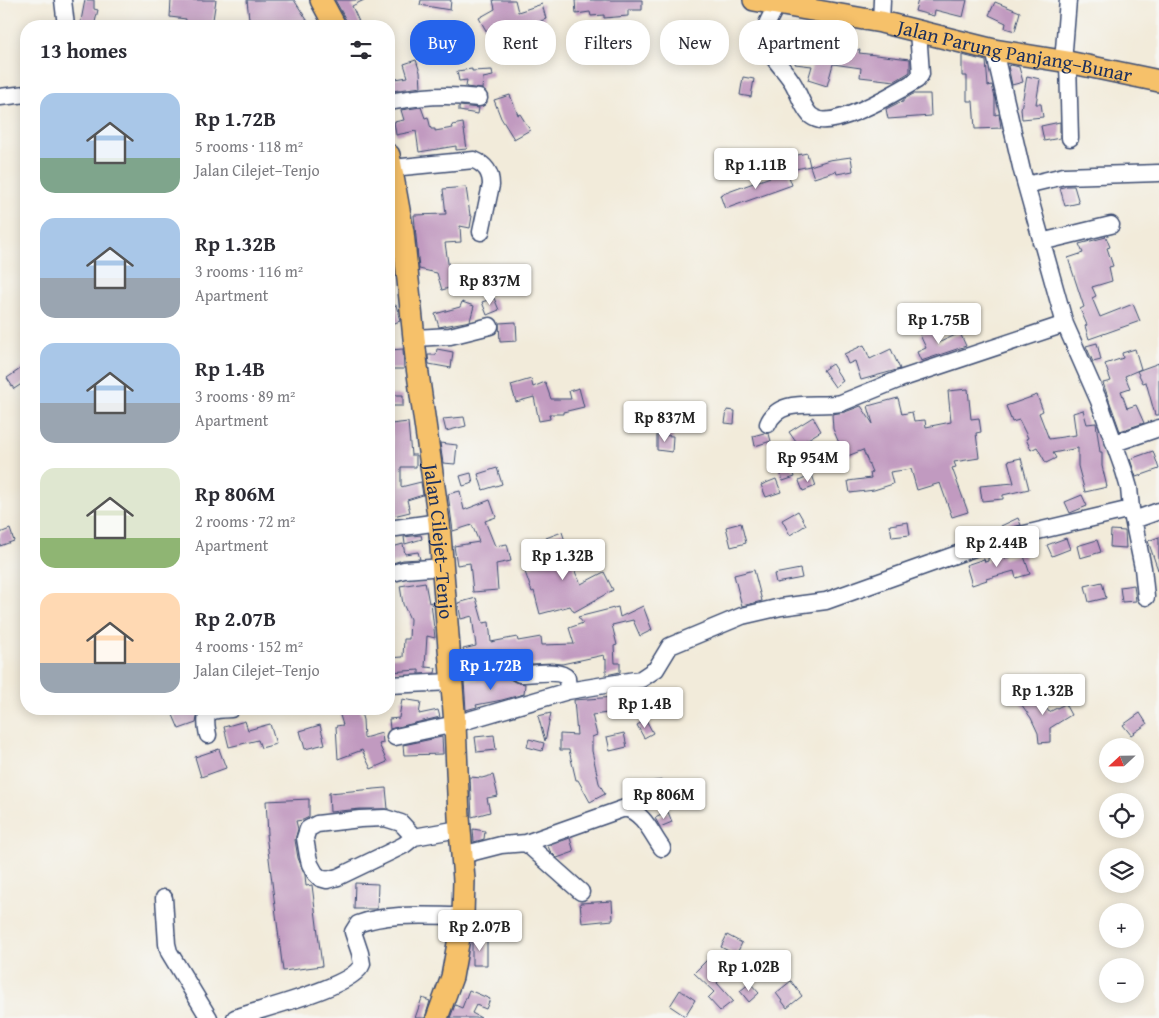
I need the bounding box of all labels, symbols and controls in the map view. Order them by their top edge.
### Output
street label: Jalan Parung Panjang–Bunar [892,11,1135,89]
chip: Buy [410,20,475,65]
chip: Rent [485,20,556,65]
chip: Filters [566,20,650,65]
chip: New [660,20,729,65]
chip: Apartment [739,20,858,65]
text: 13 homes [40,35,127,66]
icon: filters [347,36,375,64]
text: Rp 1.72B [195,103,276,134]
icon: home [80,113,140,173]
text: 5 rooms · 118 m² [195,134,303,158]
pin: Rp 1.11B [704,148,808,190]
text: Rp 1.11B [725,152,787,176]
text: Jalan Cilejet–Tenjo [195,158,320,182]
text: Rp 1.32B [195,228,276,259]
icon: home [80,238,140,298]
text: 3 rooms · 116 m² [195,259,303,283]
pin: Rp 837M [444,264,536,306]
text: Rp 837M [459,268,521,292]
text: Apartment [195,283,268,307]
pin: Rp 1.75B [887,302,991,345]
text: Rp 1.75B [908,307,970,331]
text: Rp 1.4B [195,353,265,384]
icon: home [80,363,140,423]
text: 3 rooms · 89 m² [195,384,295,408]
pin: Rp 837M [619,400,711,443]
text: Rp 837M [634,405,696,429]
text: Apartment [195,408,268,432]
pin: Rp 954M [762,440,854,483]
text: Rp 954M [777,445,839,469]
street label: Jalan Cilejet–Tenjo [416,459,462,620]
text: Rp 806M [195,478,275,509]
icon: home [80,488,140,548]
text: 2 rooms · 72 m² [195,509,295,533]
pin: Rp 2.44B [945,526,1049,568]
text: Rp 2.44B [966,530,1028,554]
text: Apartment [195,533,268,557]
pin: Rp 1.32B [511,538,615,581]
text: Rp 1.32B [532,543,594,567]
text: Rp 2.07B [195,603,276,634]
icon: home [80,613,140,673]
text: 4 rooms · 152 m² [195,634,303,658]
pin: Rp 1.72B [439,648,543,691]
text: Rp 1.72B [460,653,522,677]
text: Jalan Cilejet–Tenjo [195,658,320,682]
pin: Rp 1.32B [991,674,1095,716]
text: Rp 1.32B [1012,678,1074,702]
pin: Rp 1.4B [599,686,691,729]
text: Rp 1.4B [618,691,672,715]
north arrow [1099,738,1144,782]
map controls [1099,738,1144,1003]
pin: Rp 806M [618,778,710,820]
text: Rp 806M [633,782,695,806]
button: locate [1099,793,1144,838]
button: layers [1099,848,1144,893]
button: + [1099,903,1144,948]
pin: Rp 2.07B [428,910,532,952]
text: Rp 2.07B [449,914,511,938]
pin: Rp 1.02B [697,950,801,992]
text: Rp 1.02B [718,954,780,978]
button: − [1099,958,1144,1003]

